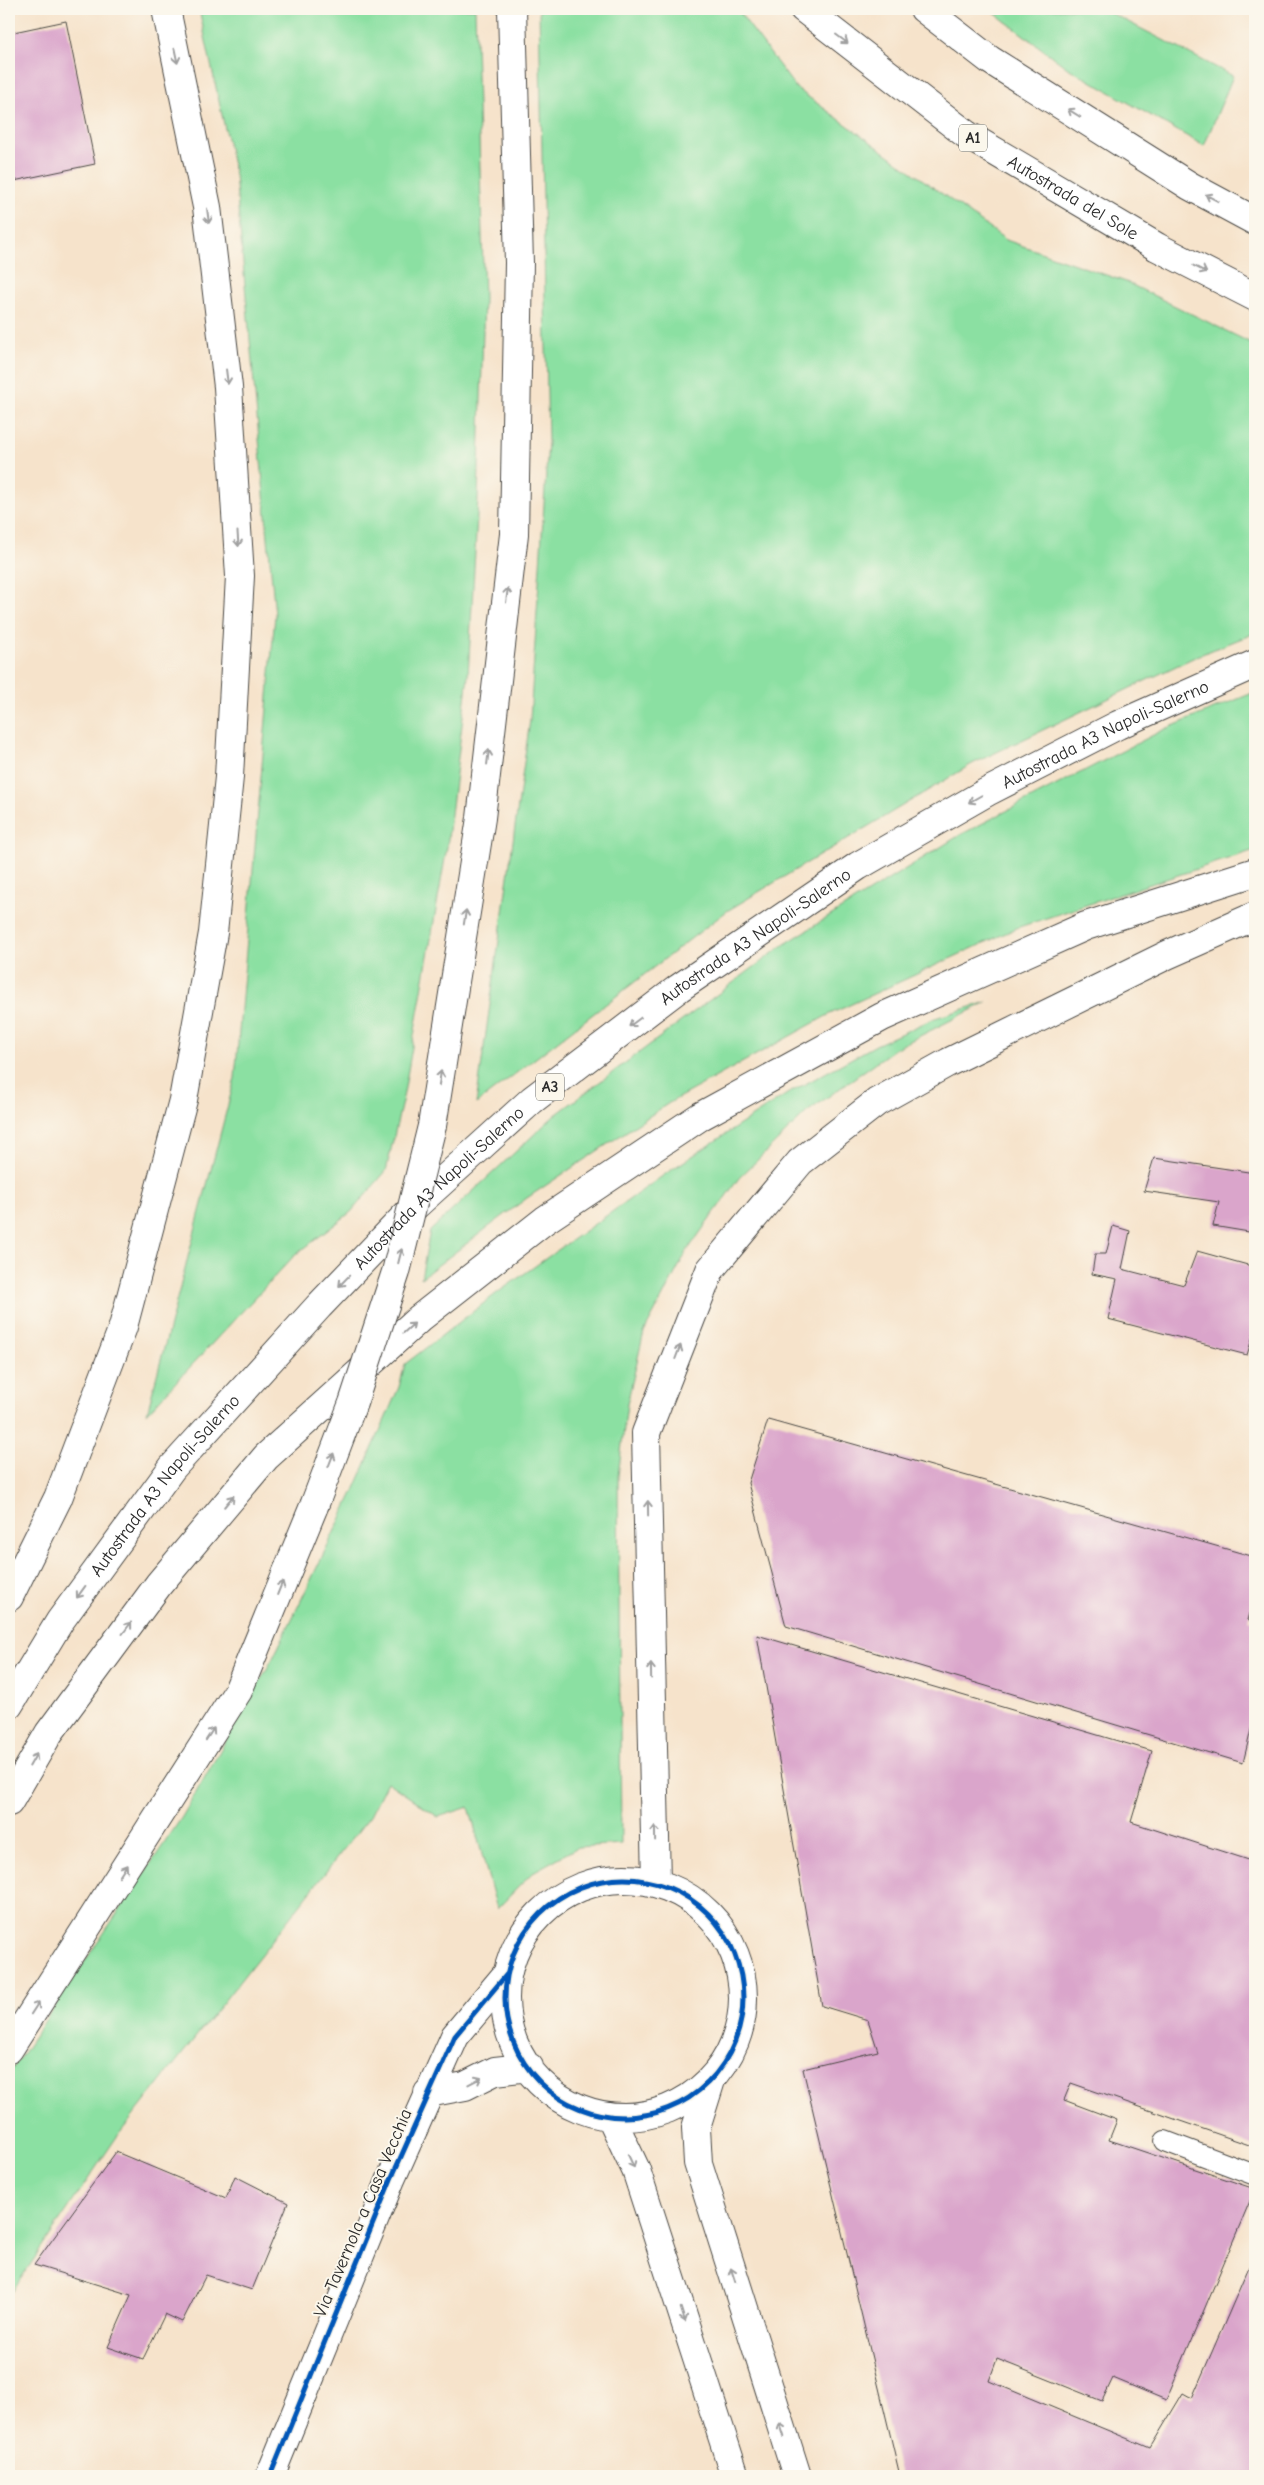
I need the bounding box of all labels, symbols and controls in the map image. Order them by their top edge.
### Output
one-way arrow [835,34,848,45]
one-way arrow [171,48,181,64]
one-way arrow [1067,108,1081,118]
road number: A1 [959,125,987,152]
street label: Autostrada del Sole [1004,151,1142,244]
one-way arrow [1205,193,1220,202]
one-way arrow [203,207,213,223]
one-way arrow [1192,265,1207,274]
one-way arrow [222,369,232,385]
one-way arrow [233,531,242,547]
one-way arrow [502,587,512,603]
street label: Autostrada A3 Napoli-Salerno [998,675,1212,793]
one-way arrow [483,749,493,765]
one-way arrow [968,794,983,804]
street label: Autostrada A3 Napoli-Salerno [655,863,855,1009]
one-way arrow [461,910,471,926]
one-way arrow [628,1017,642,1027]
one-way arrow [435,1070,445,1086]
road number: A3 [536,1074,564,1100]
street label: Autostrada A3 Napoli-Salerno [349,1102,528,1274]
one-way arrow [396,1249,405,1265]
one-way arrow [338,1274,350,1287]
one-way arrow [402,1323,415,1334]
one-way arrow [674,1345,683,1360]
street label: Autostrada A3 Napoli-Salerno [86,1390,244,1580]
one-way arrow [327,1453,336,1468]
one-way arrow [223,1495,234,1508]
one-way arrow [643,1500,653,1516]
one-way arrow [276,1581,286,1596]
one-way arrow [76,1584,86,1598]
one-way arrow [122,1621,132,1635]
one-way arrow [647,1663,656,1679]
one-way arrow [206,1728,216,1742]
one-way arrow [29,1753,38,1768]
one-way arrow [650,1825,660,1842]
one-way arrow [118,1865,128,1879]
one-way arrow [30,2001,40,2015]
one-way arrow [467,2076,482,2085]
street label: Via Tavernola a Casa Vecchia [309,2106,417,2320]
one-way arrow [627,2153,637,2168]
one-way arrow [728,2268,737,2283]
one-way arrow [678,2307,688,2323]
one-way arrow [777,2422,787,2438]

